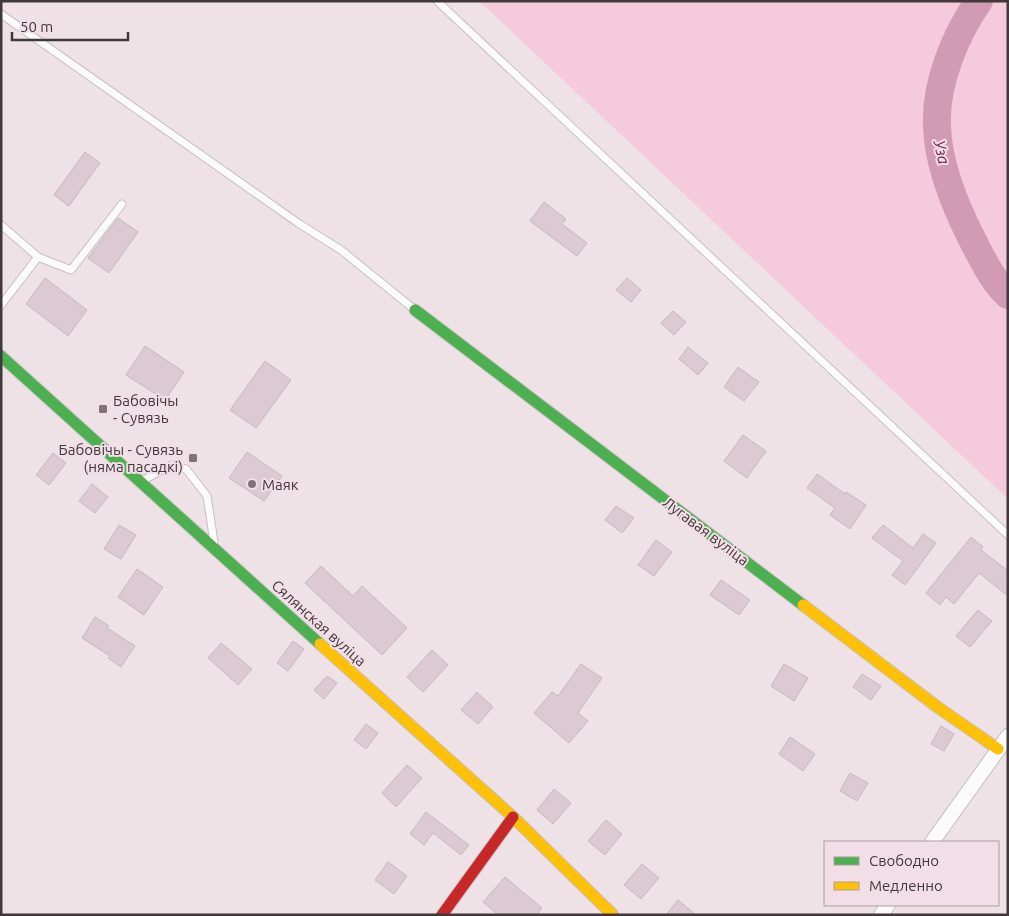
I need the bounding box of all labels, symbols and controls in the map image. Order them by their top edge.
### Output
scale bar [12,10,129,42]
text: 50 m [20,18,53,35]
water label: Уза [930,137,954,166]
place label: Бабовічы - Сувязь [113,392,178,426]
marker: Бабовічы - Сувязь [97,403,109,415]
place label: Бабовічы - Сувязь (няма пасадкі) [59,441,183,475]
marker: Бабовічы - Сувязь (няма пасадкі) [187,452,199,464]
place label: Маяк [262,476,299,493]
marker: Маяк [246,478,258,490]
street label: Лугавая вуліца [660,493,752,569]
street label: Сялянская вуліца [268,576,370,670]
legend [824,841,999,906]
text: Свободно [869,852,939,869]
text: Медленно [869,877,943,894]

